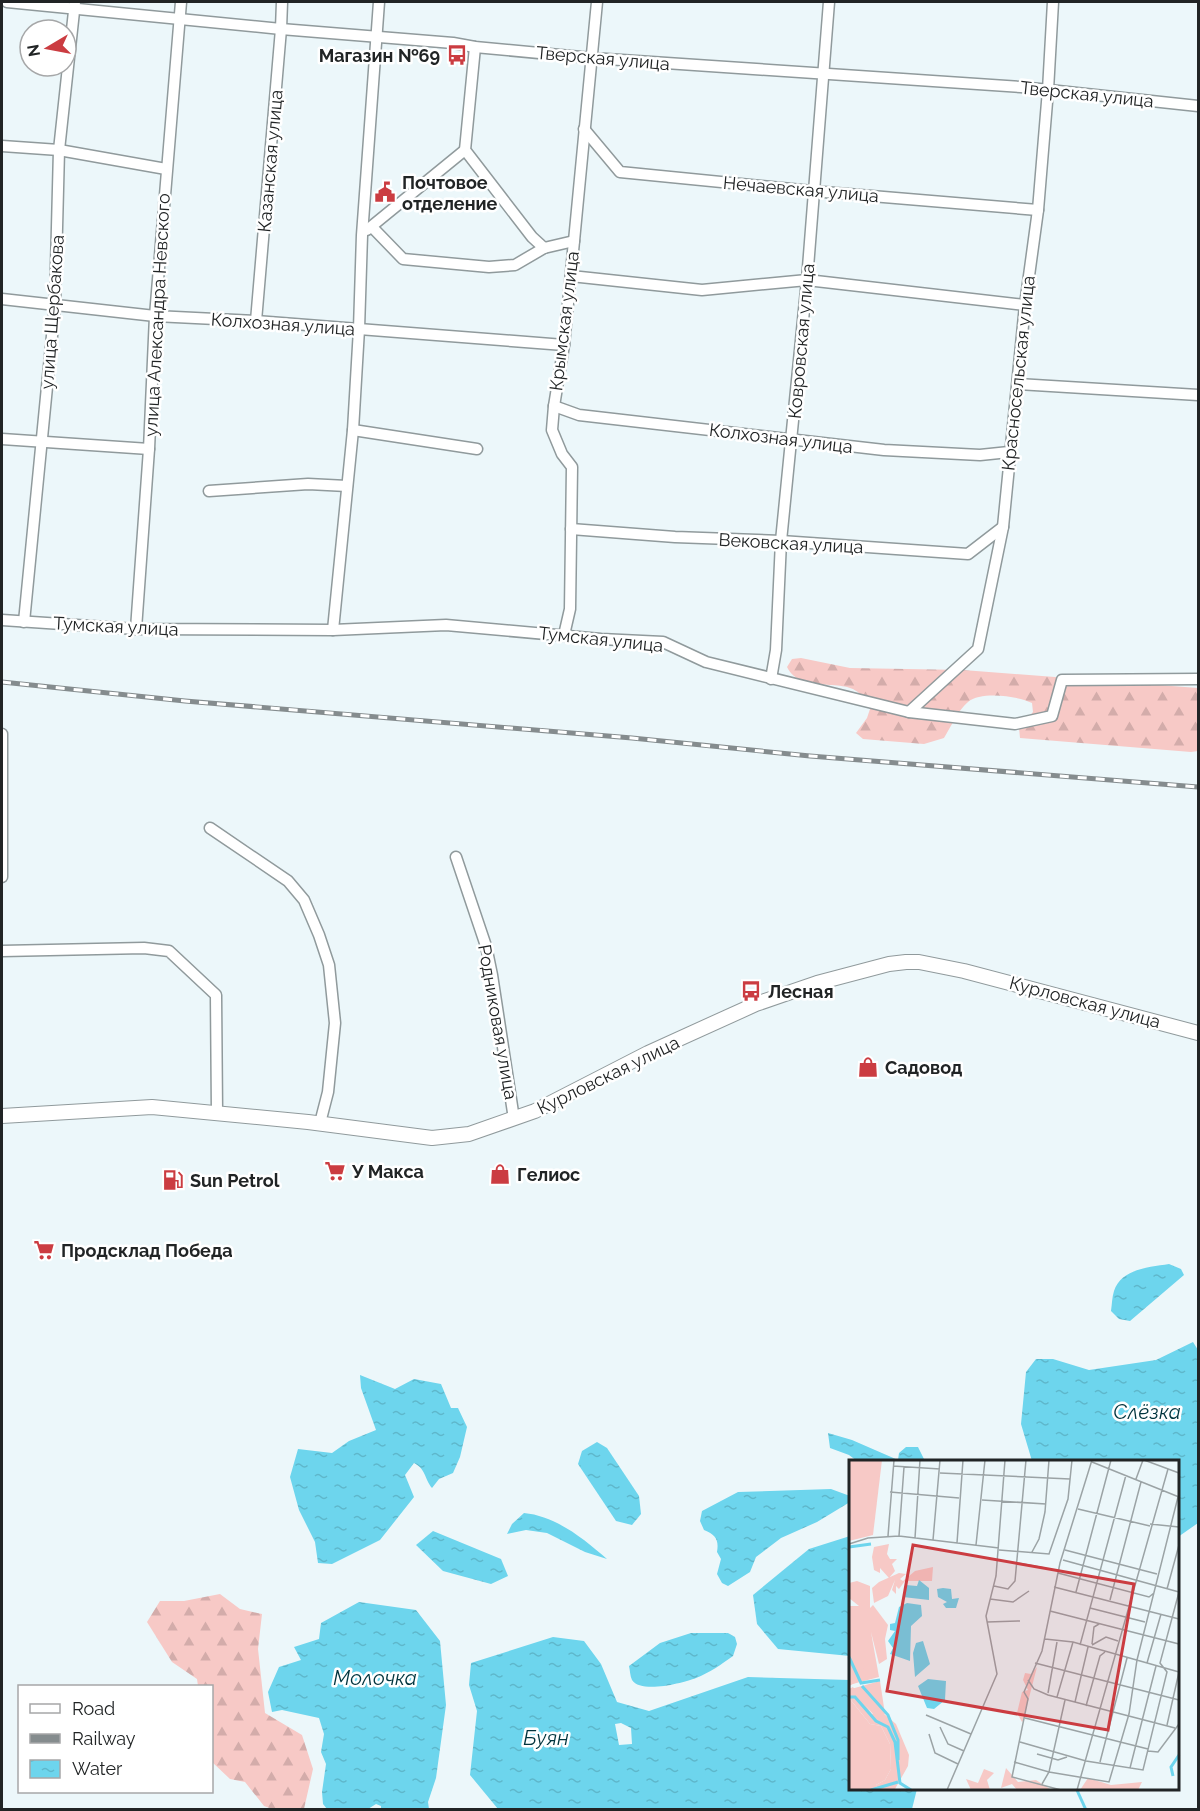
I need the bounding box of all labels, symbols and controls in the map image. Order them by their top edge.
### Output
north arrow [18,18,78,78]
street label: Тверская улица [535,42,671,74]
text: N [23,43,44,58]
bus stop icon: Магазин №69 [445,43,469,67]
place label: Магазин №69 [319,45,440,66]
street label: Тверская улица [1019,77,1155,111]
street label: Казанская улица [253,89,287,233]
place label: Почтовое отделение [402,172,498,214]
street label: Нечаевская улица [722,172,880,206]
public building icon: Почтовое отделение [373,180,397,204]
street label: улица Александра Невского [140,192,174,437]
street label: улица Щербакова [36,234,68,390]
street label: Крымская улица [545,250,583,392]
street label: Ковровская улица [784,262,818,420]
street label: Красносельская улица [997,274,1039,472]
street label: Колхозная улица [210,308,356,340]
street label: Колхозная улица [708,419,854,457]
street label: Вековская улица [718,529,864,557]
street label: Тумская улица [53,612,179,640]
street label: Тумская улица [538,622,664,656]
street label: Родниковая улица [474,943,522,1101]
street label: Курловская улица [1007,972,1163,1032]
bus stop icon: Лесная [739,979,763,1003]
place label: Лесная [768,981,834,1002]
street label: Курловская улица [533,1031,683,1119]
shop icon: Садовод [856,1055,880,1079]
place label: Садовод [885,1057,962,1078]
supermarket icon: У Макса [323,1159,347,1183]
place label: У Макса [351,1161,424,1182]
shop icon: Гелиос [488,1162,512,1186]
place label: Гелиос [517,1164,580,1185]
fuel station icon: Sun Petrol [161,1168,185,1192]
place label: Sun Petrol [190,1170,280,1191]
supermarket icon: Продсклад Победа [32,1238,56,1262]
place label: Продсклад Победа [61,1240,233,1261]
water label: Слёзка [1113,1400,1181,1424]
inset map [849,1460,1179,1790]
water label: Молочка [333,1666,417,1690]
legend [18,1685,213,1793]
text: Road [72,1698,115,1719]
water label: Буян [523,1726,569,1750]
text: Railway [72,1728,136,1749]
text: Water [72,1758,123,1779]

